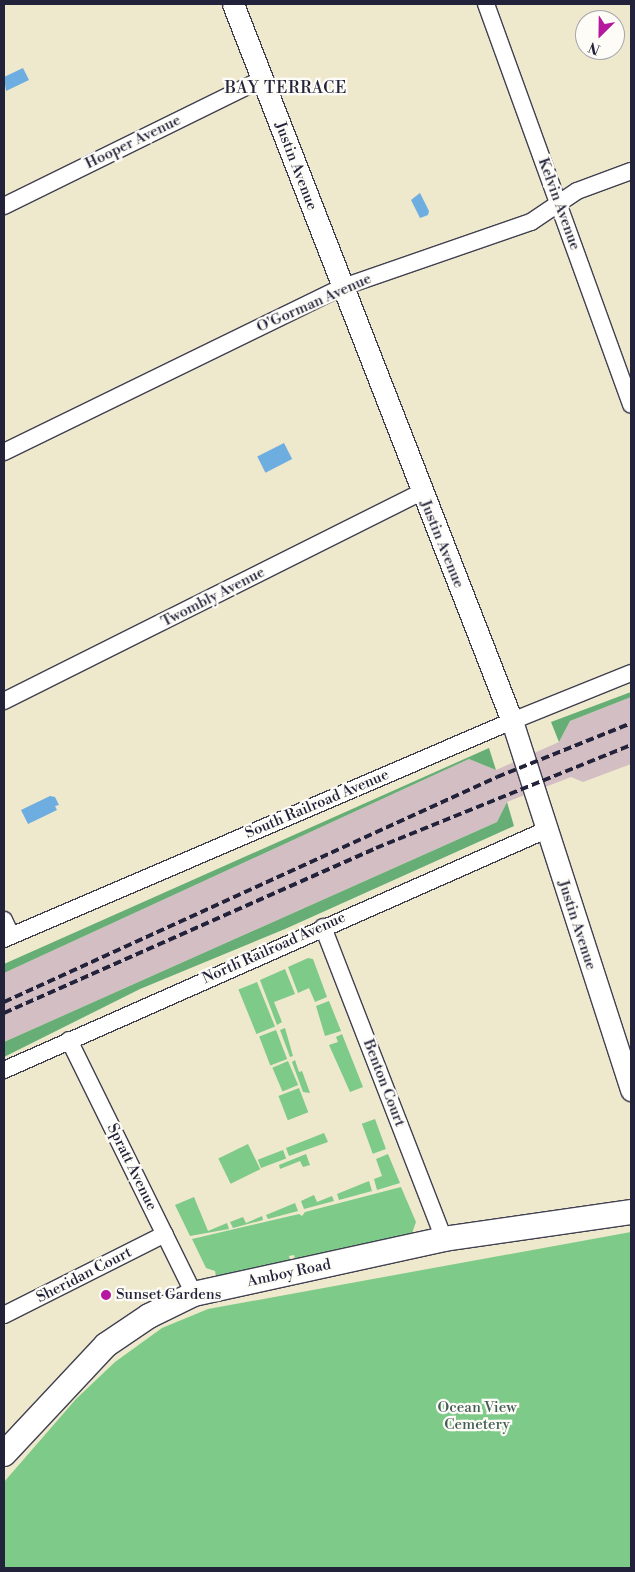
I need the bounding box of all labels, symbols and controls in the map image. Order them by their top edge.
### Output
north arrow [575,10,625,60]
text: N [586,37,603,58]
district label: BAY TERRACE [223,78,349,98]
street label: Hooper Avenue [82,111,184,173]
street label: Justin Avenue [271,119,321,213]
street label: Kelvin Avenue [534,155,584,253]
street label: O'Gorman Avenue [254,270,374,336]
street label: Justin Avenue [416,497,468,591]
street label: Twombly Avenue [158,563,268,631]
street label: South Railroad Avenue [243,766,391,842]
street label: Justin Avenue [554,878,600,972]
street label: North Railroad Avenue [200,908,348,988]
street label: Benton Court [359,1037,409,1129]
street label: Spratt Avenue [103,1121,161,1213]
street label: Sheridan Court [33,1243,135,1307]
street label: Amboy Road [245,1255,333,1291]
place label: Sunset Gardens [116,1286,221,1304]
marker: Sunset Gardens [100,1289,112,1301]
park label: Ocean View Cemetery [437,1398,517,1433]

